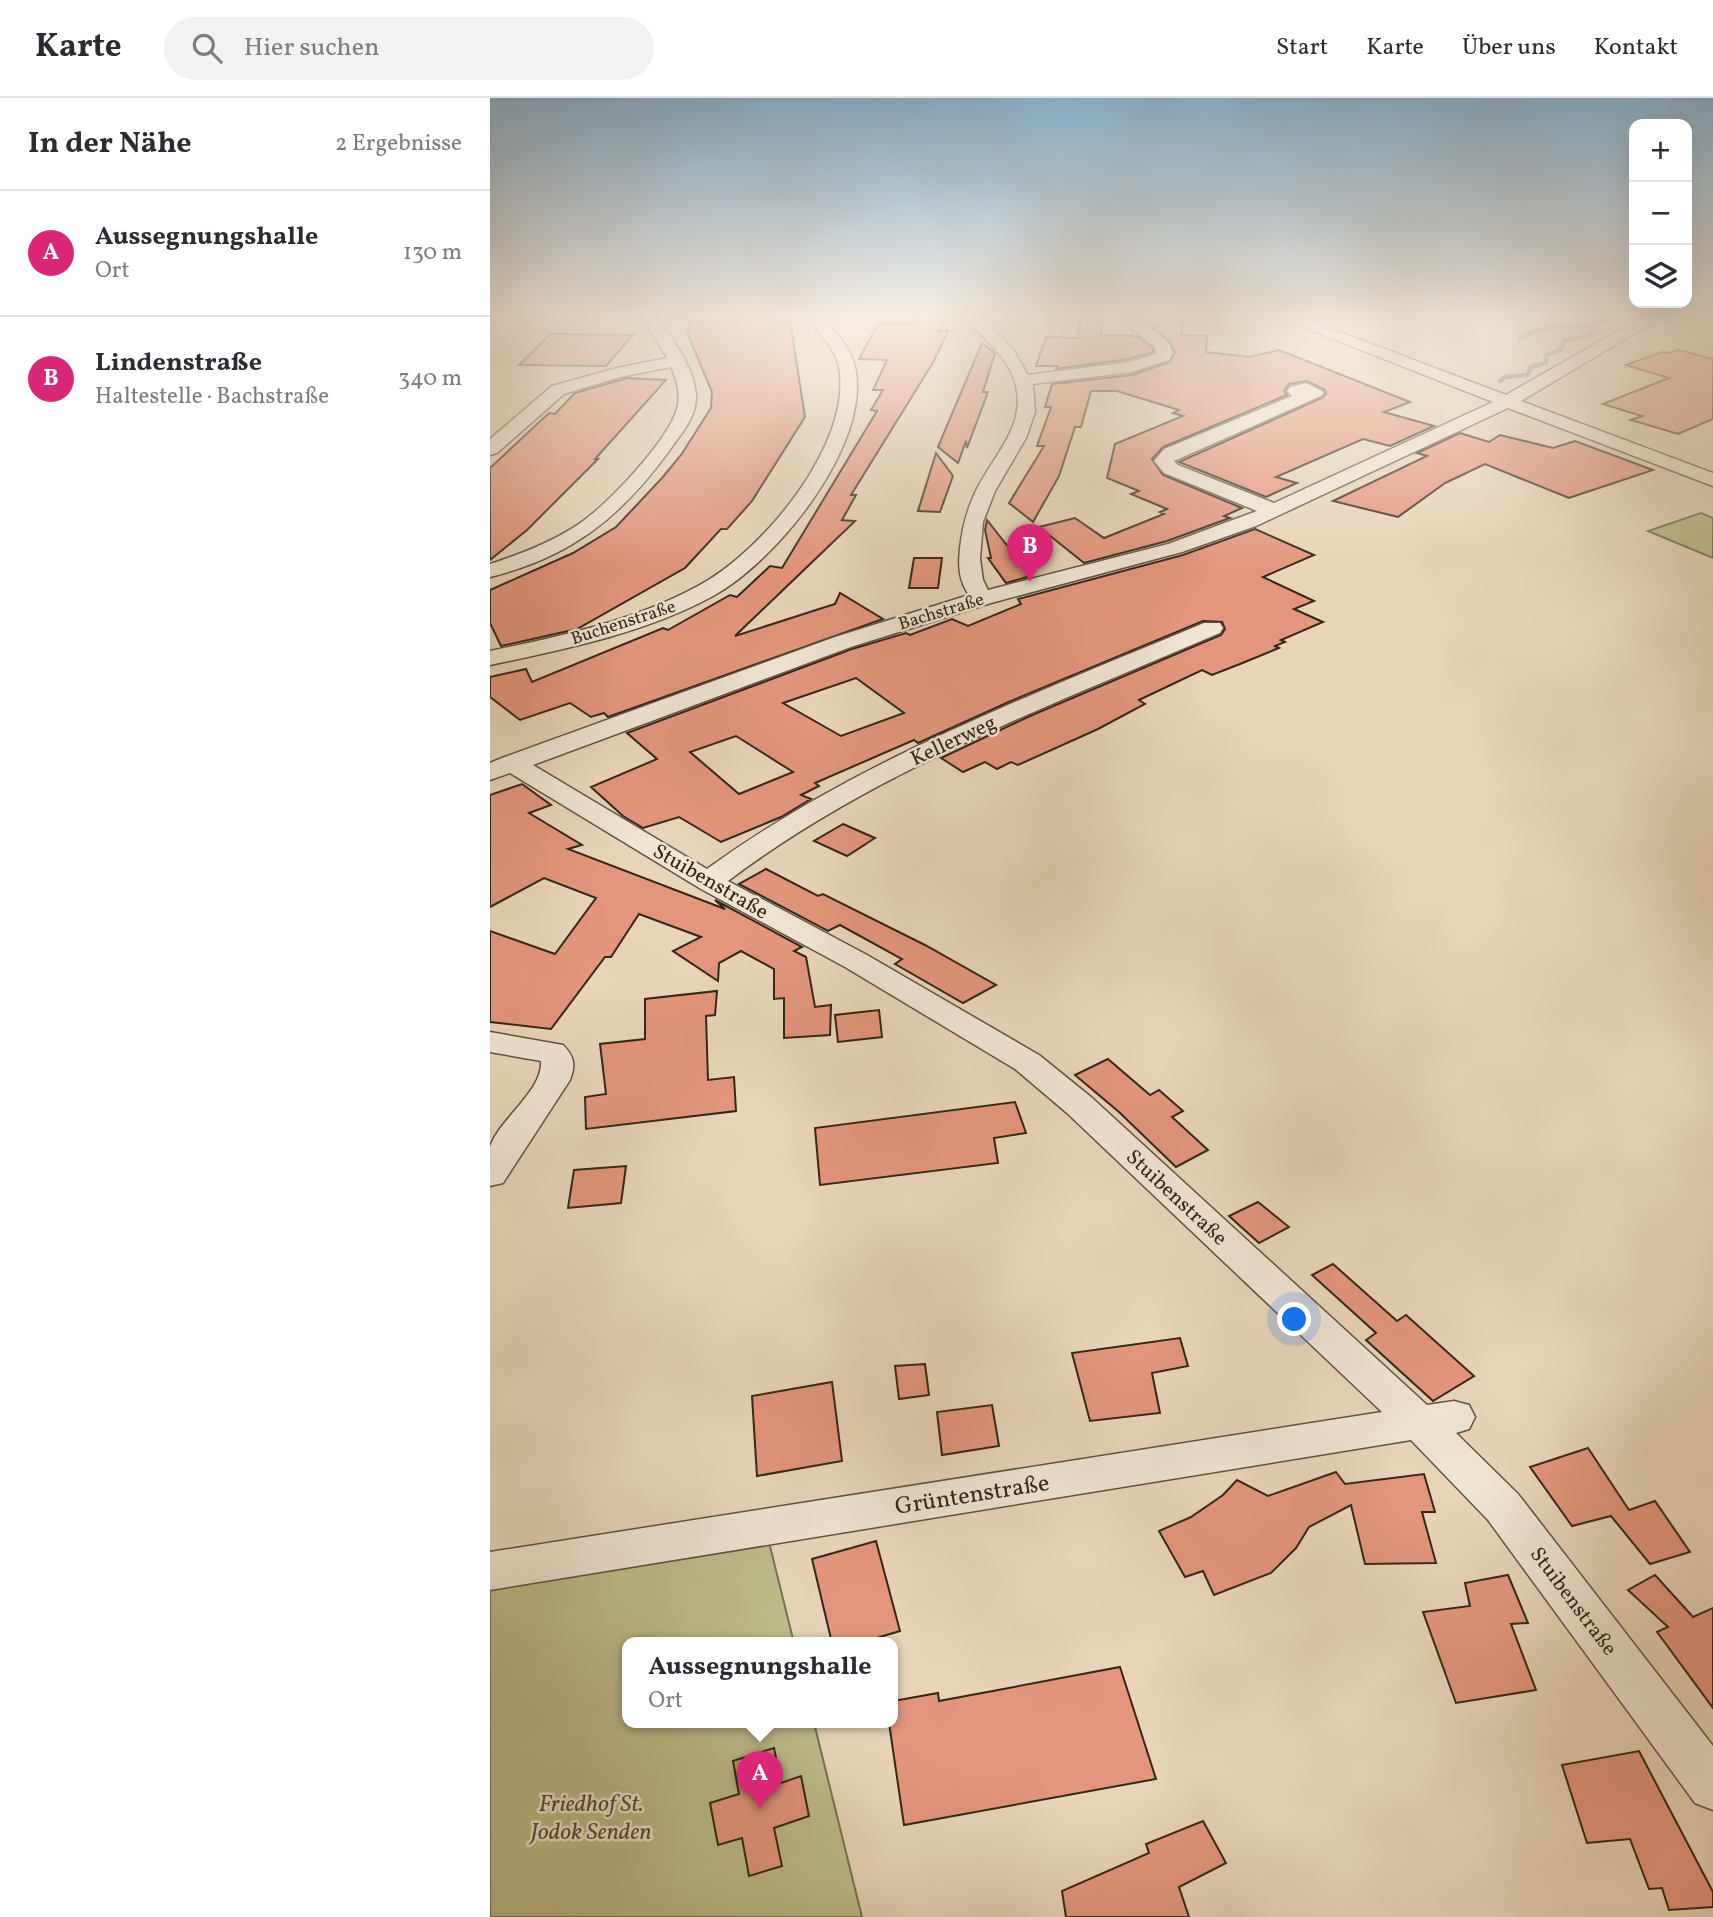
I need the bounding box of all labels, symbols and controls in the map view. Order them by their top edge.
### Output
search box [164,17,654,80]
text: Karte [35,25,122,71]
icon: search [188,29,226,67]
text: Hier suchen [244,30,380,66]
text: Start [1276,31,1328,65]
text: Karte [1366,31,1424,65]
text: Über uns [1462,31,1556,65]
text: Kontakt [1594,31,1678,65]
map controls [1629,119,1692,308]
button: + [1629,119,1692,182]
text: In der Nähe [28,123,192,165]
text: 2 Ergebnisse [335,128,462,160]
button: − [1629,182,1692,245]
text: Aussegnungshalle [95,219,318,255]
text: A [43,237,59,269]
text: 130 m [403,237,462,269]
button: layers [1629,245,1692,308]
text: Ort [95,255,130,287]
text: Lindenstraße [95,345,262,381]
text: B [43,363,59,395]
text: 340 m [398,363,462,395]
text: Haltestelle · Bachstraße [95,381,329,413]
pin: B [1007,524,1053,582]
street label: Bachstraße [896,588,987,637]
street label: Buchenstraße [568,595,679,652]
street label: Kellerweg [906,709,1001,774]
street label: Stuibenstraße [647,837,773,927]
street label: Stuibenstraße [1119,1143,1233,1253]
your location [1277,1302,1311,1336]
street label: Grüntenstraße [893,1467,1052,1525]
street label: Stuibenstraße [1522,1542,1623,1662]
popup [622,1637,898,1728]
text: Aussegnungshalle [648,1649,872,1685]
text: Ort [648,1685,683,1717]
pin: A [737,1751,783,1809]
park label: Friedhof St. Jodok Senden [528,1788,652,1850]

